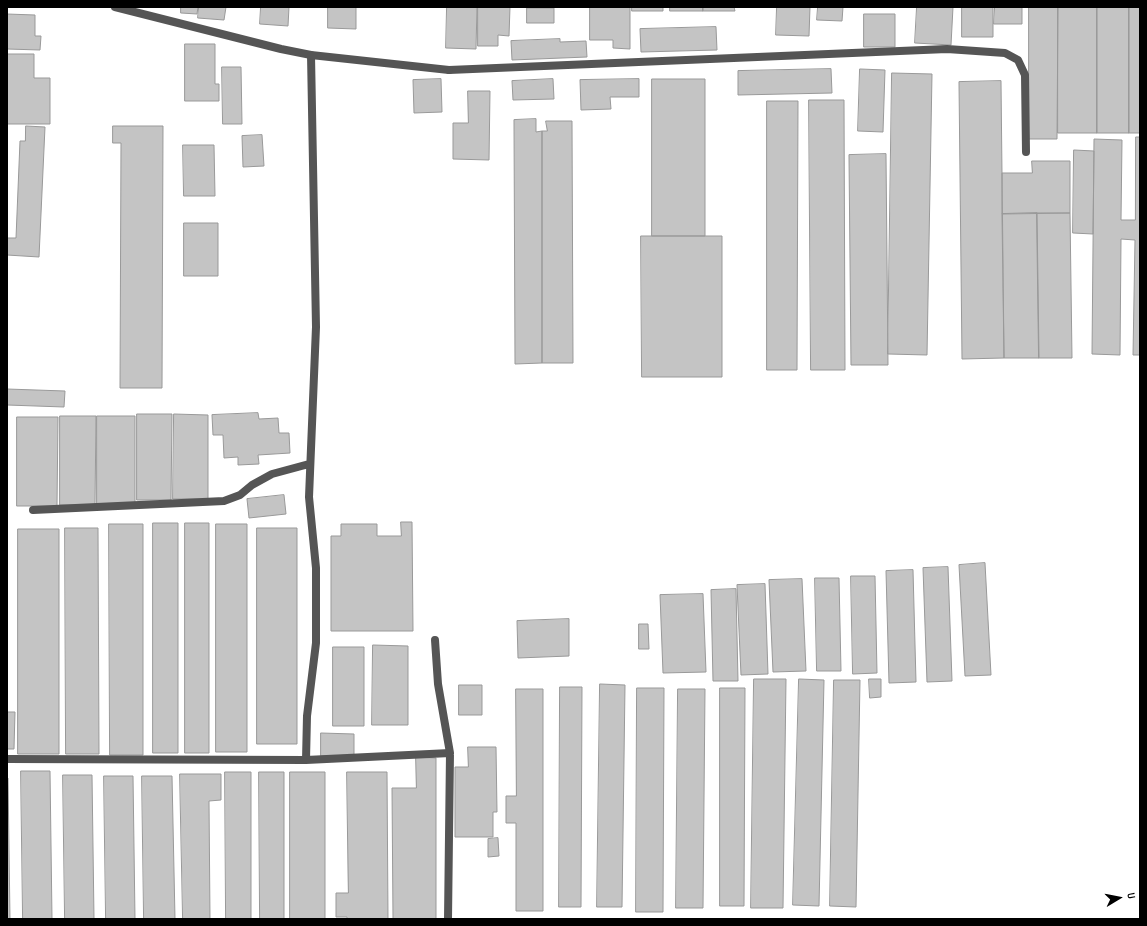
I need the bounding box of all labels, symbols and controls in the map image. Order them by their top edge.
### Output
north arrow [1099,878,1139,918]
text: U [1124,892,1138,900]

